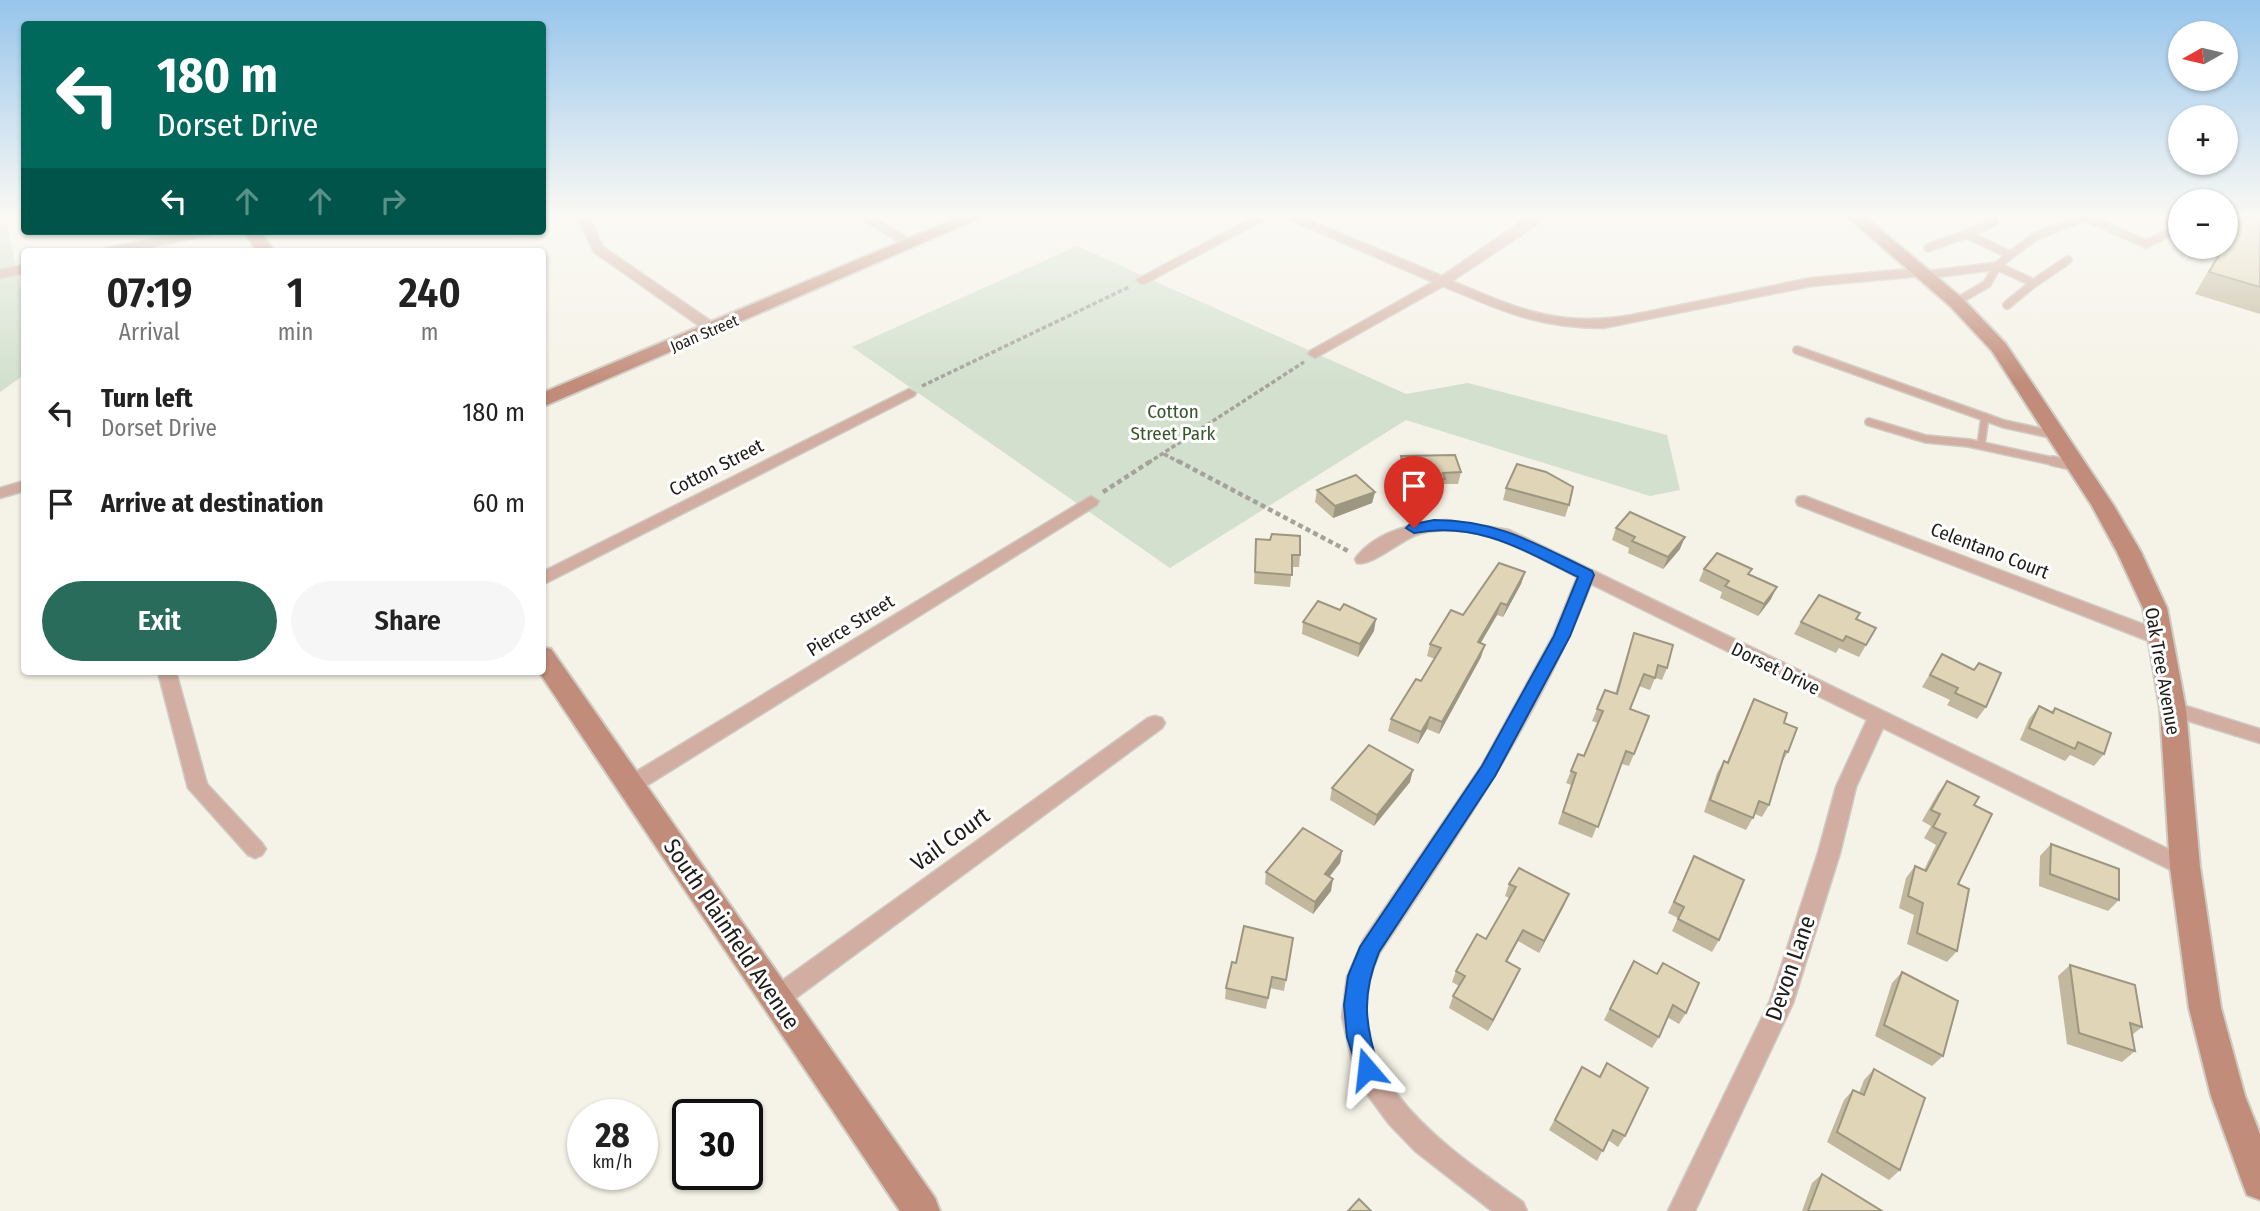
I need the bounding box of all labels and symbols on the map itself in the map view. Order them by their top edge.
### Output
north arrow [2168,21,2238,91]
street label: Joan Street [667,310,742,356]
park label: Cotton Street Park [1131,400,1216,445]
street label: Cotton Street [665,434,768,501]
pin [1384,456,1444,528]
street label: Celentano Court [1927,517,2053,584]
street label: Pierce Street [802,589,899,661]
street label: Oak Tree Avenue [2140,606,2185,737]
street label: Dorset Drive [1728,637,1824,700]
street label: Vail Court [905,801,995,877]
street label: South Plainfield Avenue [658,833,806,1035]
street label: Devon Lane [1759,912,1821,1024]
position arrow [1330,1032,1404,1106]
speed limit sign: 30 [672,1099,763,1190]

